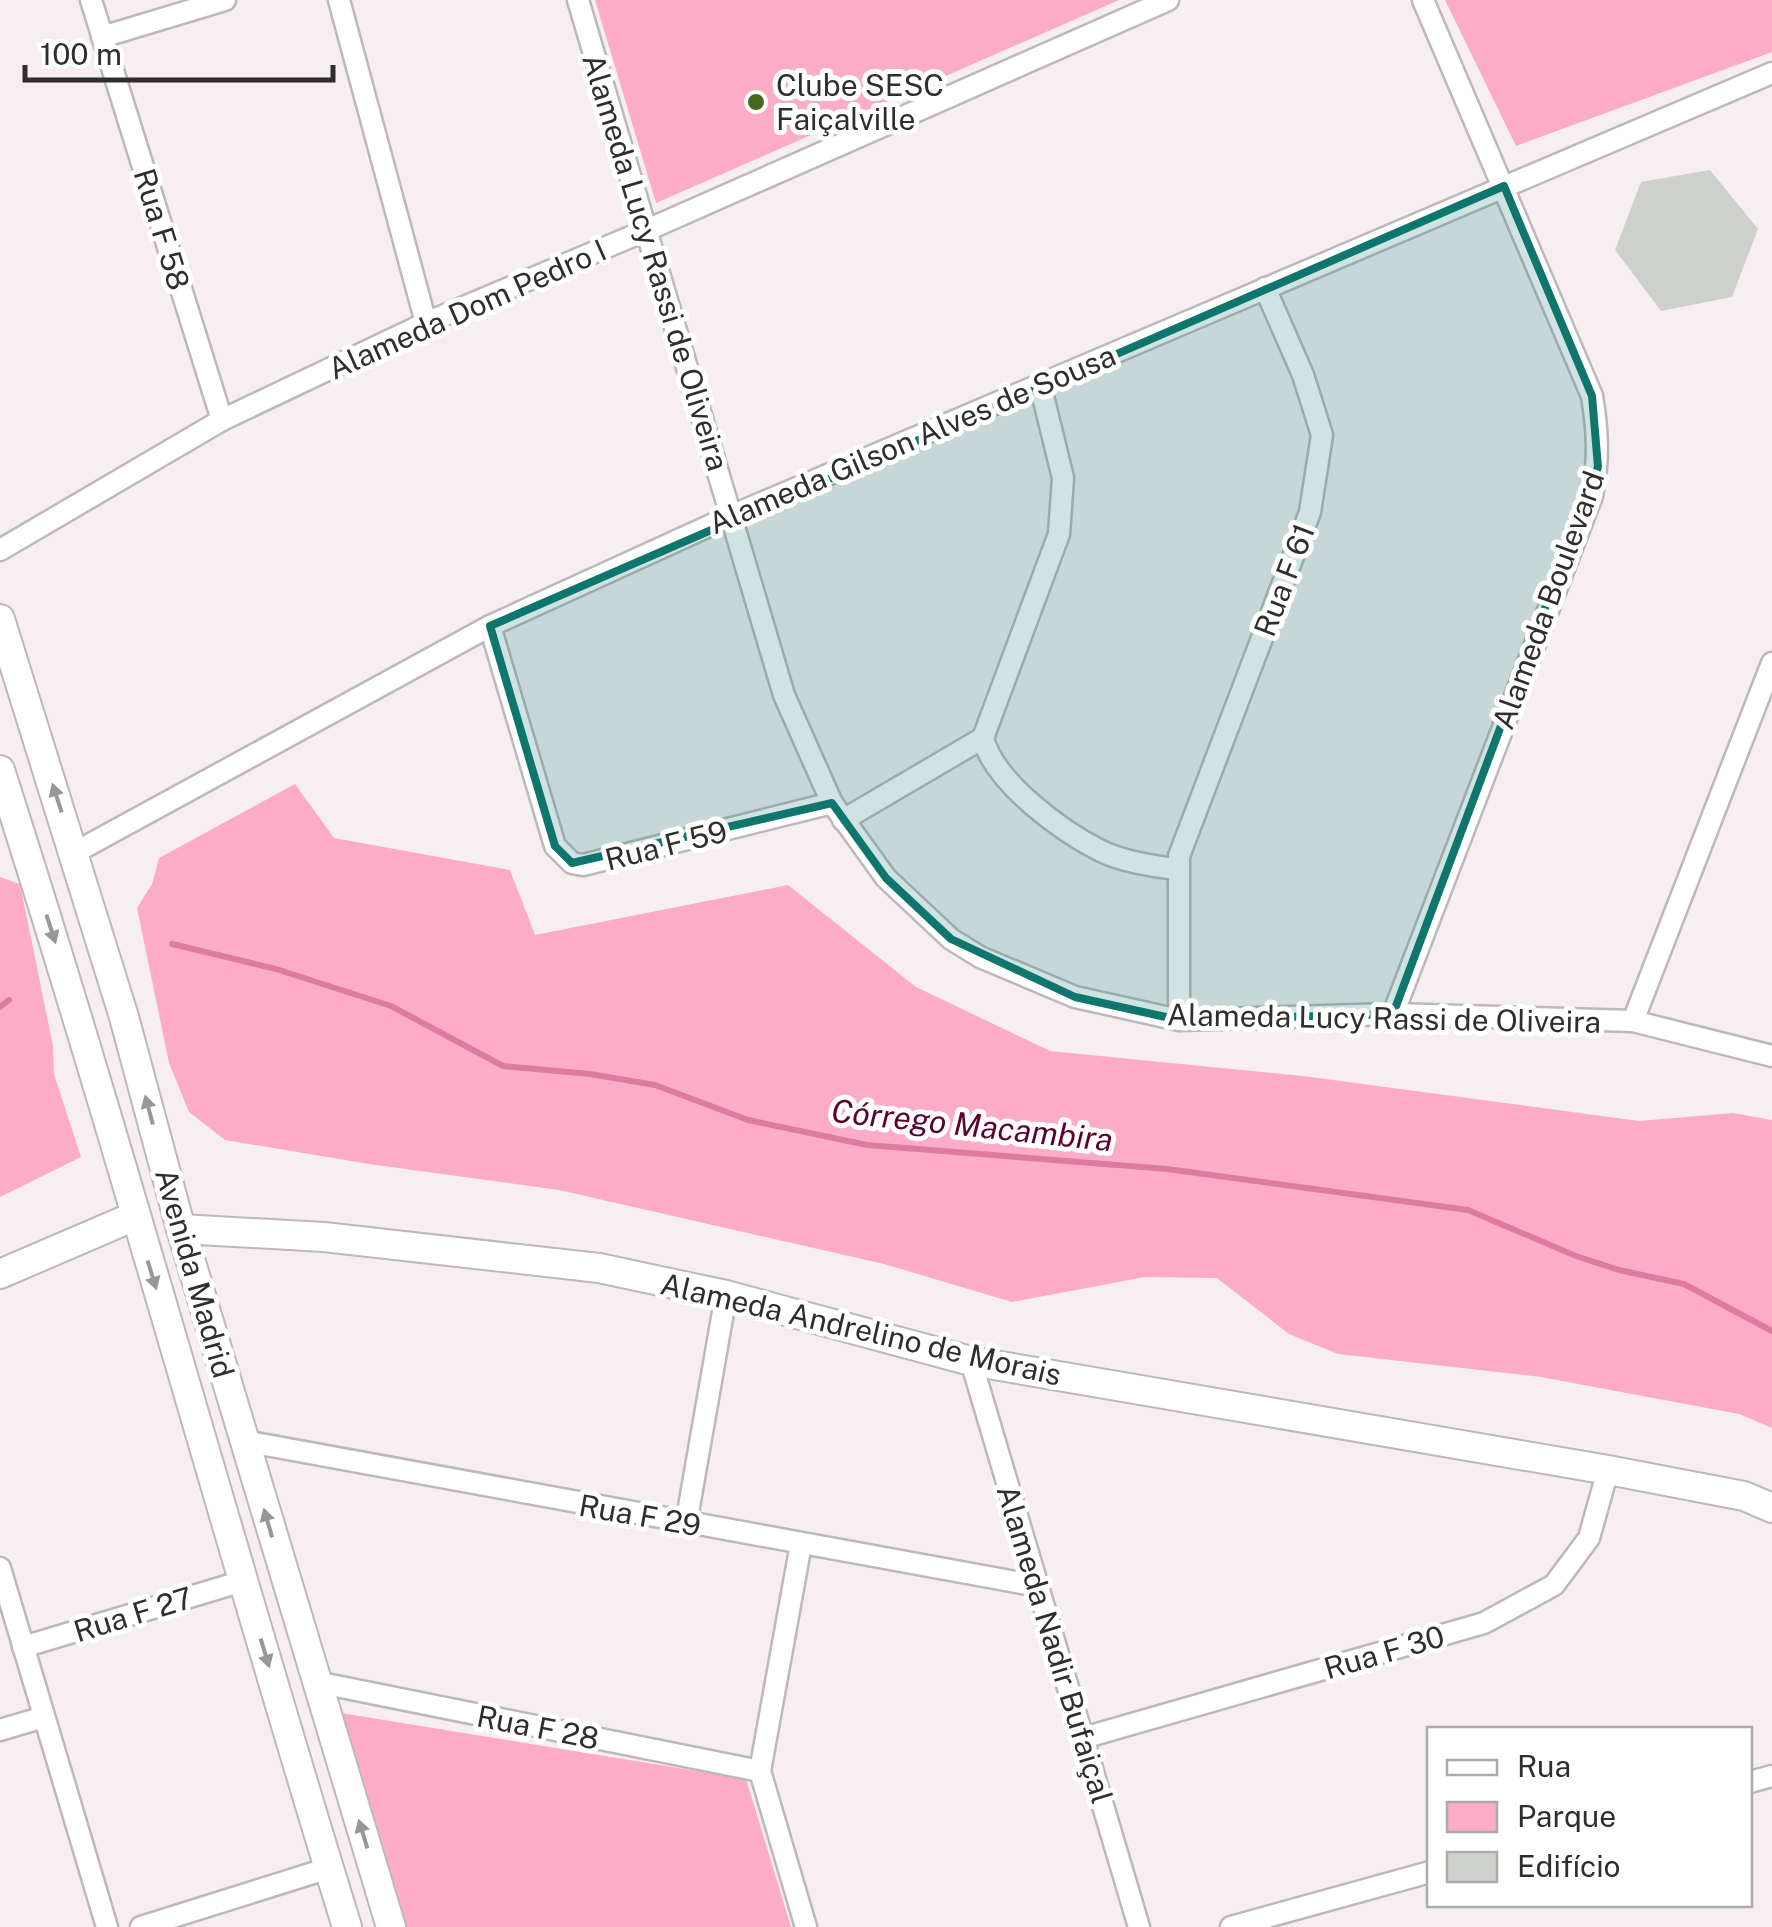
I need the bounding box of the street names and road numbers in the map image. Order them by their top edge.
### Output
street label: Alameda Lucy Rassi de Oliveira [575,49,737,475]
street label: Rua F 58 [126,164,198,294]
street label: Alameda Dom Pedro I [322,231,612,387]
street label: Alameda Gilson Alves de Sousa [703,337,1121,541]
street label: Alameda Boulevard [1485,466,1611,734]
street label: Rua F 61 [1246,519,1322,641]
street label: Rua F 59 [601,812,731,878]
street label: Alameda Lucy Rassi de Oliveira [1167,996,1601,1040]
street label: Avenida Madrid [148,1164,242,1382]
street label: Alameda Andrelino de Morais [657,1265,1065,1393]
street label: Alameda Nadir Bufaiçal [989,1481,1121,1807]
street label: Rua F 29 [576,1487,704,1543]
street label: Rua F 27 [69,1579,197,1649]
street label: Rua F 30 [1320,1618,1448,1686]
street label: Rua F 28 [474,1698,602,1756]

